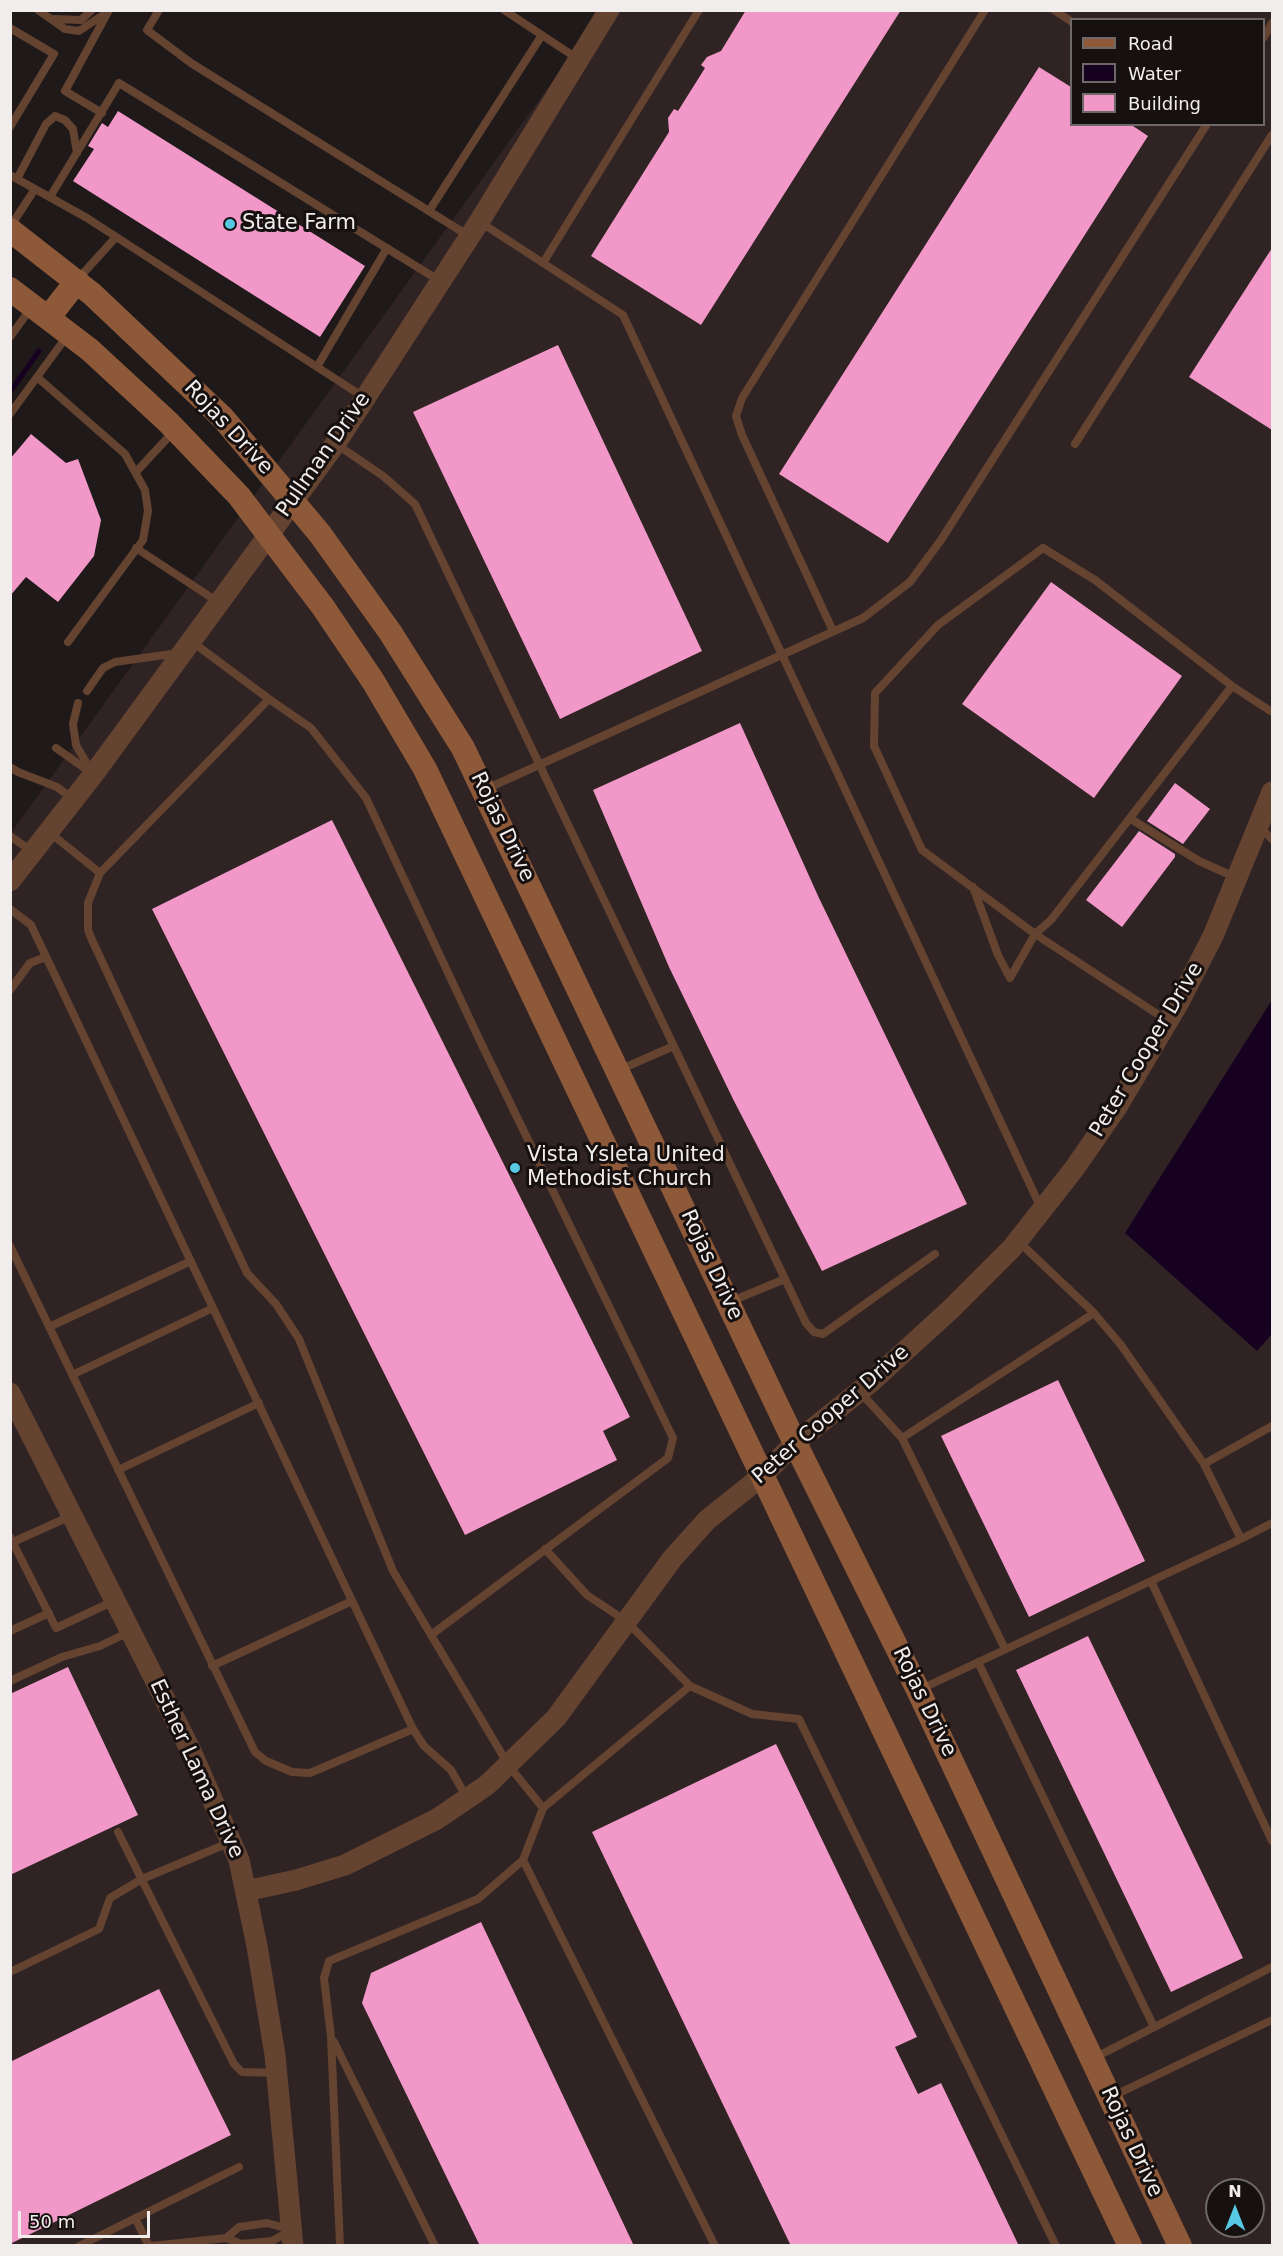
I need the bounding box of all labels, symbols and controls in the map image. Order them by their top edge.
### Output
legend [1070,18,1265,126]
text: Road [1128,33,1173,54]
text: Water [1128,63,1181,84]
text: Building [1128,93,1201,114]
place label: State Farm [242,211,356,237]
marker: State Farm [223,217,237,231]
street label: Rojas Drive [178,376,278,480]
street label: Pullman Drive [272,388,376,522]
street label: Rojas Drive [465,768,539,886]
street label: Peter Cooper Drive [1085,958,1209,1142]
place label: Vista Ysleta United Methodist Church [527,1143,725,1193]
marker: Vista Ysleta United Methodist Church [508,1161,522,1175]
street label: Rojas Drive [674,1206,748,1324]
street label: Peter Cooper Drive [748,1340,914,1490]
street label: Rojas Drive [887,1643,961,1761]
street label: Esther Lama Drive [143,1676,249,1862]
street label: Rojas Drive [1094,2083,1168,2201]
north arrow [1205,2178,1265,2238]
text: N [1228,2182,1242,2201]
scale bar [21,2199,153,2237]
text: 50 m [29,2211,75,2232]

